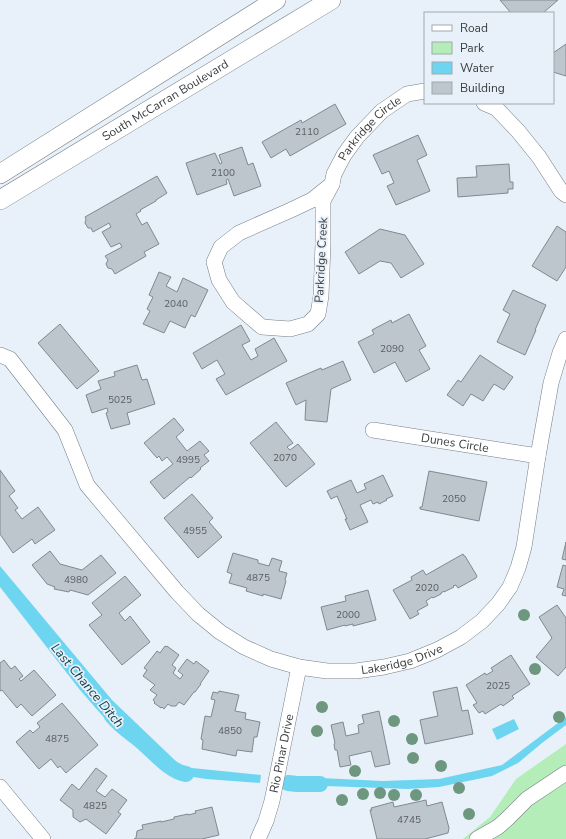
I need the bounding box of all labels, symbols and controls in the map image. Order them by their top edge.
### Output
legend [424,12,554,104]
text: Road [460,20,488,36]
text: Park [460,40,485,56]
street label: South McCarran Boulevard [99,56,231,145]
text: Water [460,60,494,76]
text: Building [460,80,505,96]
street label: Parkridge Circle [334,92,404,163]
house number: 2110 [295,125,319,139]
house number: 2100 [211,166,235,180]
street label: Parkridge Creek [311,216,331,303]
house number: 2040 [164,297,188,311]
house number: 2090 [380,342,404,356]
house number: 5025 [108,393,132,407]
street label: Dunes Circle [420,430,490,456]
house number: 2070 [273,451,297,465]
house number: 4995 [176,453,200,467]
house number: 2050 [442,492,466,506]
house number: 4955 [183,524,207,538]
house number: 4875 [246,571,270,585]
house number: 4980 [64,573,88,587]
house number: 2020 [415,581,439,595]
house number: 2000 [336,608,360,622]
water label: Last Chance Ditch [47,640,128,732]
street label: Lakeridge Drive [360,640,445,678]
house number: 2025 [486,679,510,693]
street label: Rio Pinar Drive [266,713,297,794]
house number: 4850 [218,724,242,738]
house number: 4875 [45,732,69,746]
house number: 4825 [83,799,107,813]
house number: 4745 [397,813,421,827]

